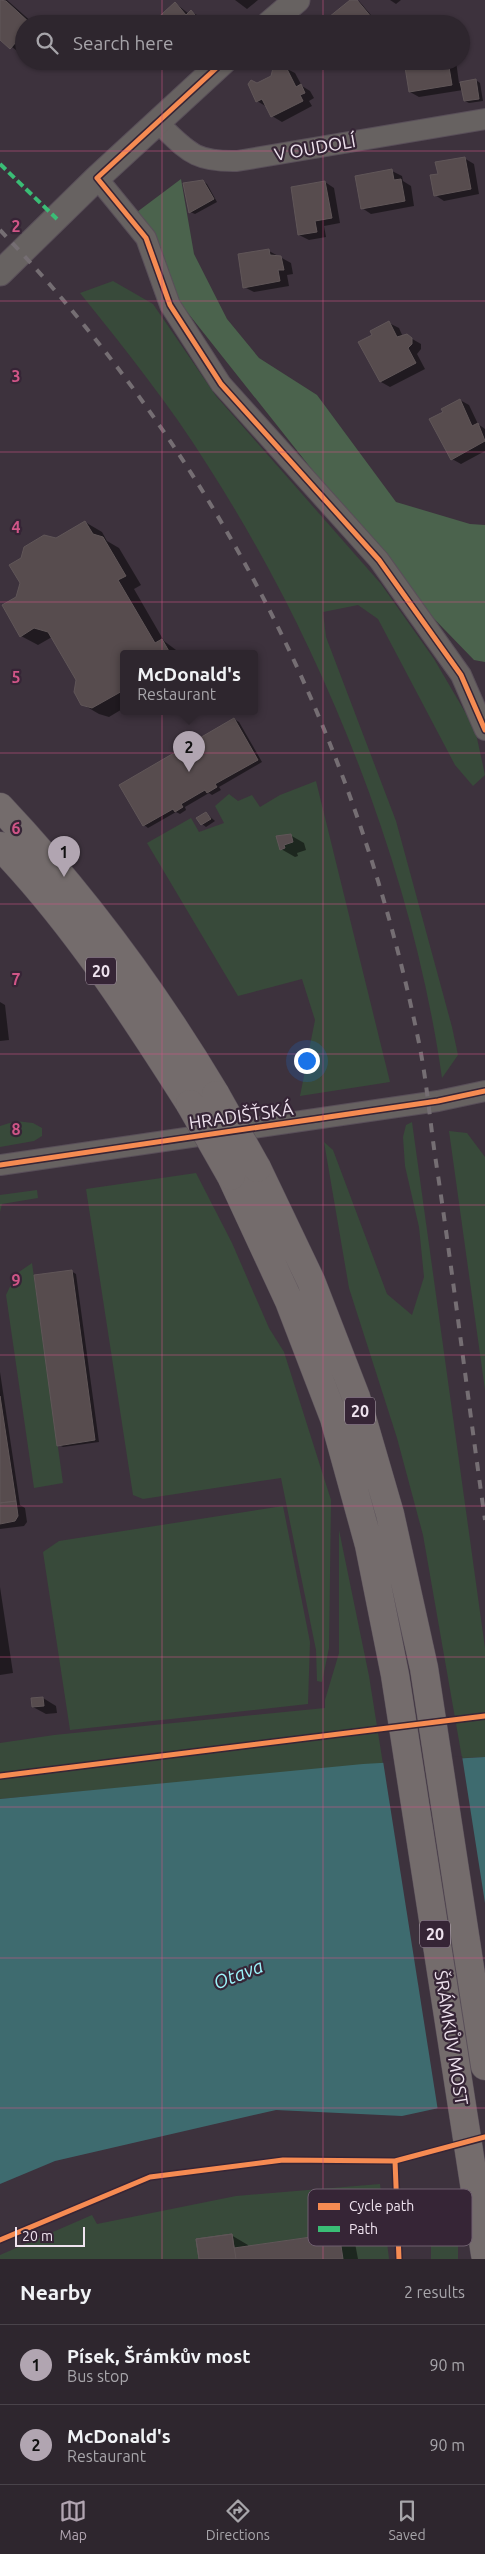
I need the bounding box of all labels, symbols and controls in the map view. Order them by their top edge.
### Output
search box [15,15,470,70]
icon: search [33,29,61,57]
text: Search here [73,32,173,54]
street label: V OUDOLÍ [272,129,357,164]
text: 2 [11,217,21,235]
text: 3 [11,367,21,385]
text: 4 [11,518,21,536]
popup [120,650,258,715]
text: McDonald's [137,663,241,685]
text: 5 [11,668,21,686]
text: Restaurant [137,685,216,703]
pin: 2 [173,731,205,772]
text: 6 [11,819,21,837]
pin: 1 [48,836,80,877]
road number: 20 [86,958,116,984]
text: 7 [11,970,21,988]
your location [294,1048,320,1074]
street label: HRADIŠŤSKÁ [187,1097,295,1132]
text: 8 [11,1120,21,1138]
text: 9 [11,1271,21,1289]
road number: 20 [345,1398,375,1424]
road number: 20 [420,1920,450,1948]
water label: Otava [210,1955,266,1993]
street label: ŠRÁMKŮV MOST [431,1969,474,2107]
legend [308,2189,472,2246]
text: Cycle path [349,2198,414,2214]
text: Path [349,2221,378,2237]
scale bar [15,2224,85,2247]
text: 20 m [22,2228,53,2244]
text: Nearby [20,2280,91,2304]
text: 2 results [404,2283,465,2301]
text: Písek, Šrámkův most [67,2345,250,2367]
text: 1 [31,2356,41,2374]
text: 90 m [429,2356,465,2374]
text: Bus stop [67,2367,129,2385]
text: McDonald's [67,2425,171,2447]
text: 2 [31,2436,41,2454]
text: 90 m [429,2436,465,2454]
text: Restaurant [67,2447,146,2465]
tab: Map [59,2497,87,2543]
tab: Directions [206,2497,270,2543]
tab: Saved [388,2497,426,2543]

